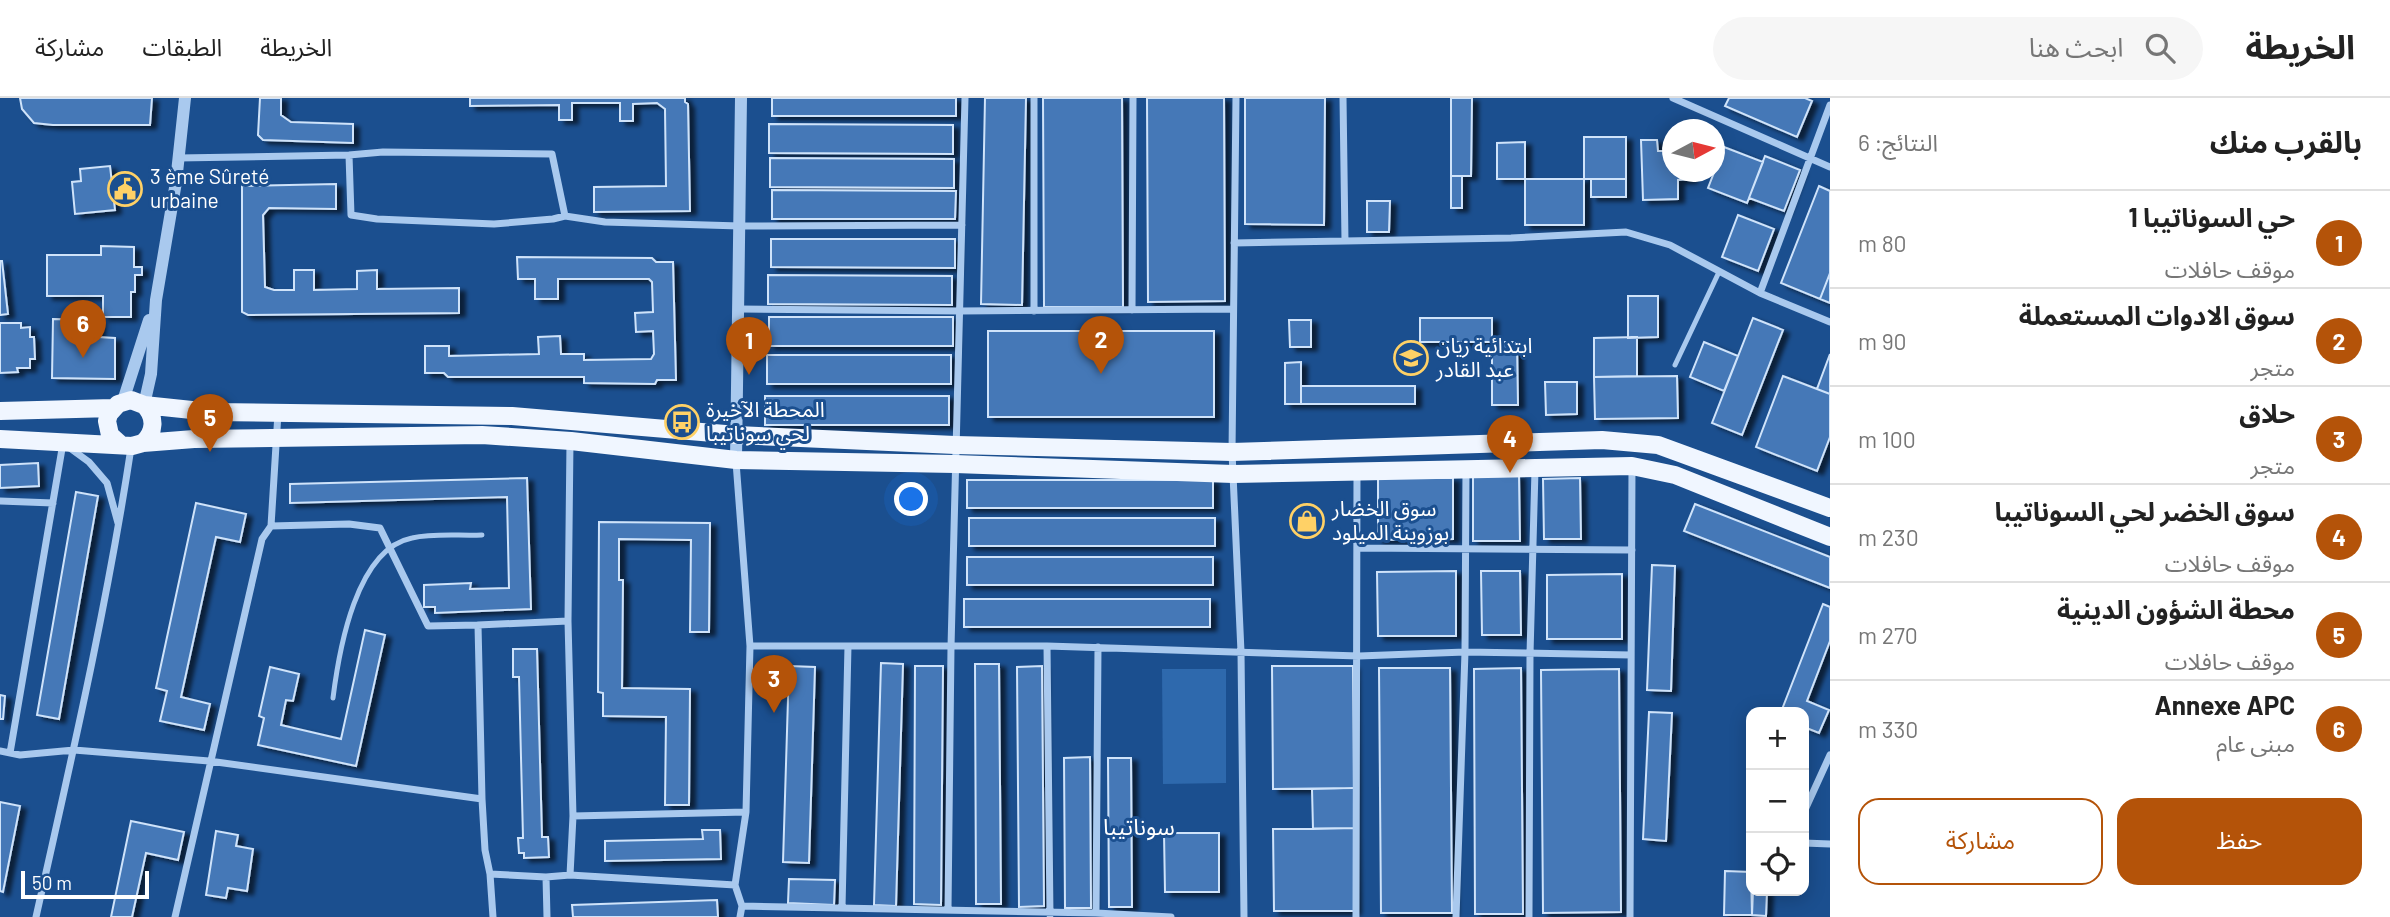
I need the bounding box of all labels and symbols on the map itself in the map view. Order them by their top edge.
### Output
north arrow [1662,119,1725,182]
place label: 3 ème Sûreté urbaine [150,163,270,212]
public building icon: 3 ème Sûreté urbaine [106,170,144,208]
pin: 6 [60,300,106,358]
pin: 2 [1078,316,1124,374]
pin: 1 [726,317,772,375]
place label: ابتدائية زيان عبد القادر [1435,332,1532,382]
school or university icon: ابتدائية زيان عبد القادر [1392,339,1430,377]
pin: 5 [187,394,233,452]
place label: المحطة الآخيرة لحي سوناتيبا [706,396,825,450]
bus stop icon: المحطة الآخيرة لحي سوناتيبا [663,403,701,441]
pin: 4 [1487,415,1533,473]
your location [894,482,928,516]
place label: سوق الخضار بوزوينة الميلود [1331,495,1449,545]
shop icon: سوق الخضار بوزوينة الميلود [1288,502,1326,540]
pin: 3 [751,655,797,713]
district label: سوناتيبا [1103,812,1175,841]
scale bar [21,868,149,900]

